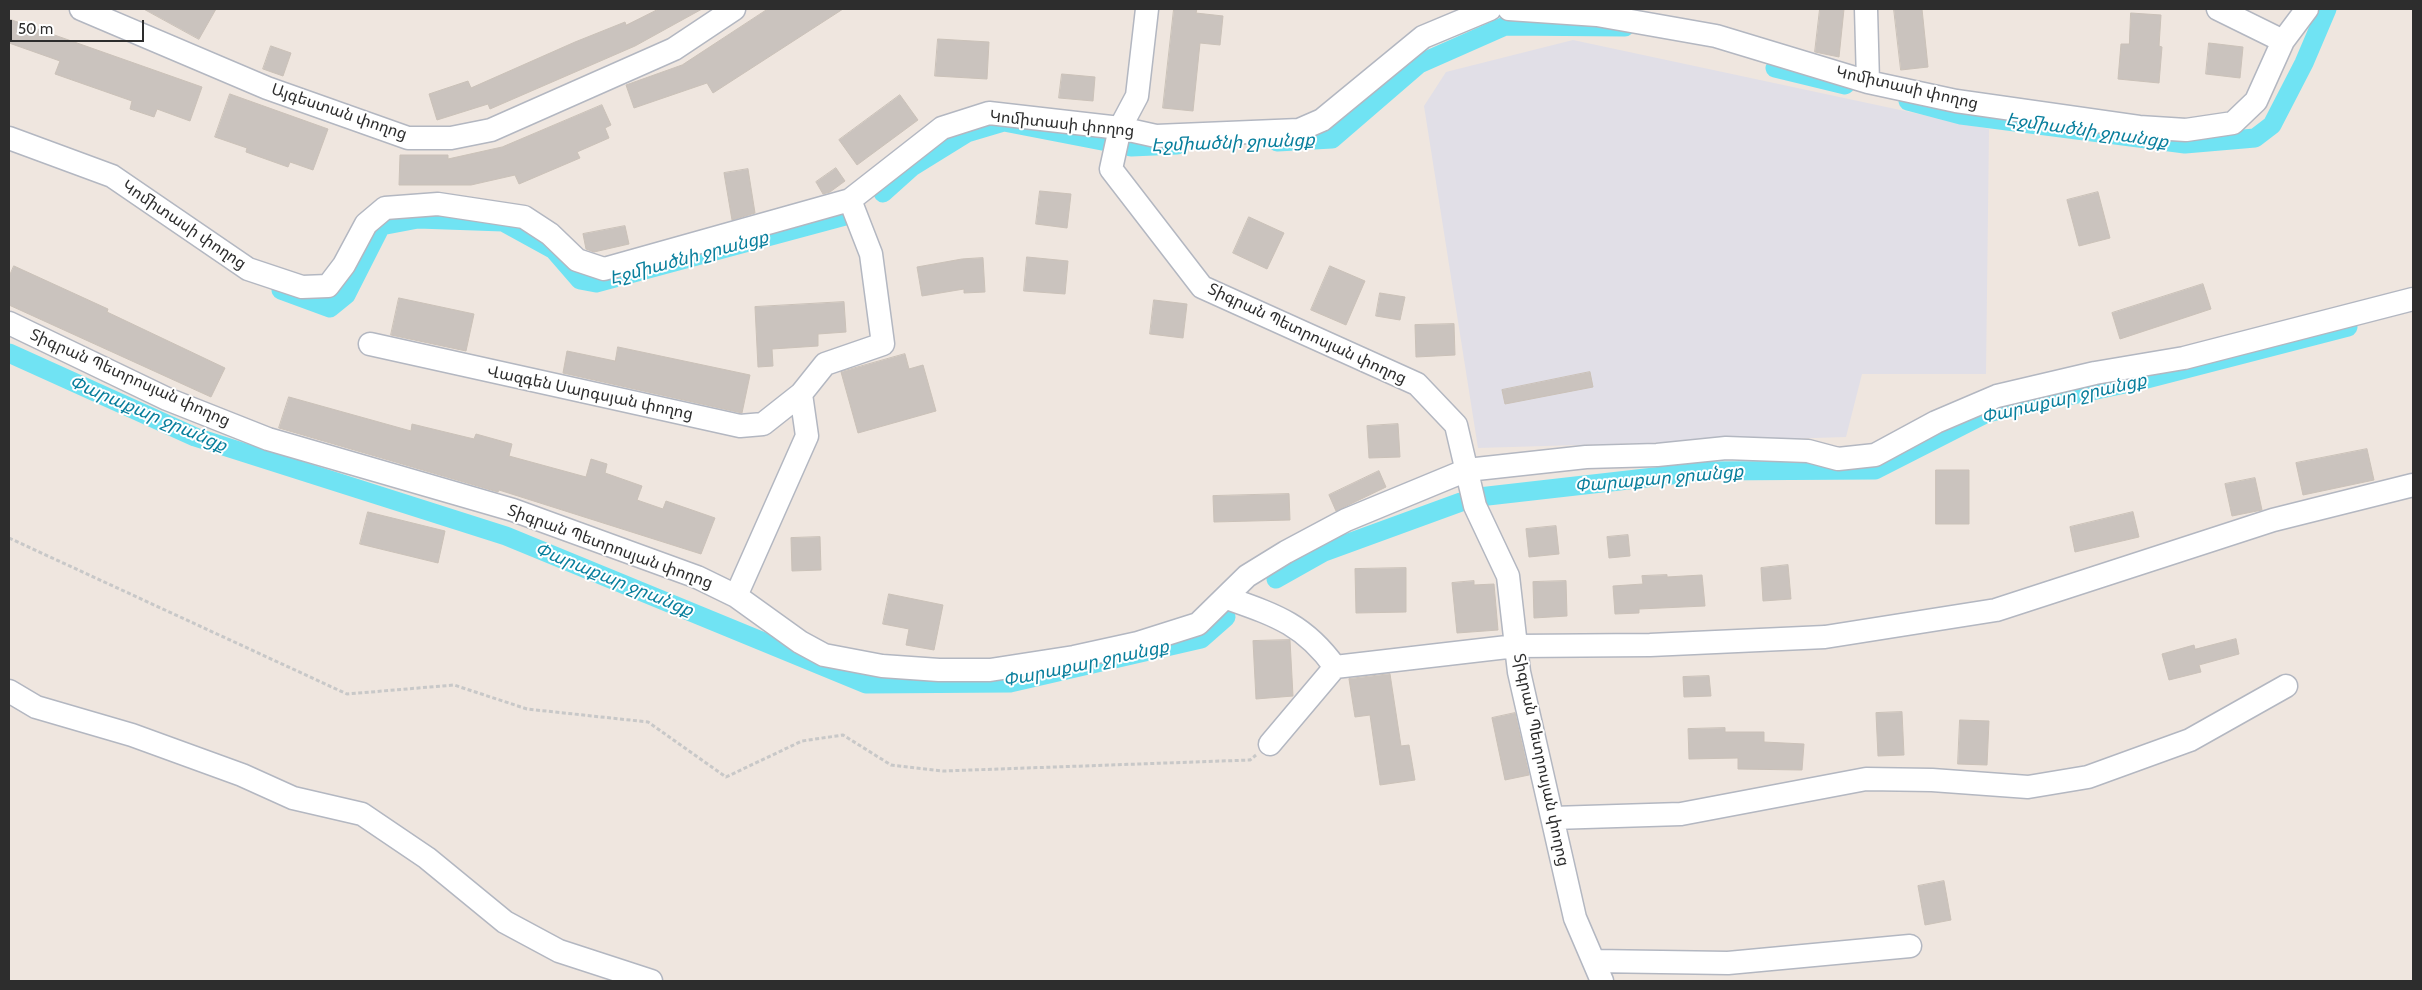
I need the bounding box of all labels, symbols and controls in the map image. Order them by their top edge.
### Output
scale bar [12,10,146,42]
text: 50 m [18,20,53,38]
street label: Կոմիտասի փողոց [1834,62,1980,114]
street label: Այգեստան փողոց [269,80,409,144]
street label: Կոմիտասի փողոց [989,107,1135,141]
water label: Էջմիածնի ջրանցք [2004,109,2170,153]
water label: Էջմիածնի ջրանցք [1151,129,1315,157]
street label: Կոմիտասի փողոց [118,176,250,274]
water label: Էջմիածնի ջրանցք [607,226,771,290]
street label: Տիգրան Պետրոսյան փողոց [1205,279,1409,389]
street label: Տիգրան Պետրոսյան փողոց [27,325,233,431]
street label: Վազգեն Սարգսյան փողոց [485,362,695,424]
water label: Փարաքար ջրանցք [1979,369,2149,429]
water label: Փարաքար ջրանցք [66,371,230,457]
water label: Փարաքար ջրանցք [1574,461,1744,497]
street label: Տիգրան Պետրոսյան փողոց [505,501,715,593]
water label: Փարաքար ջրանցք [532,538,696,622]
water label: Փարաքար ջրանցք [1001,636,1171,692]
street label: Տիգրան Պետրոսյան փողոց [1509,652,1573,868]

